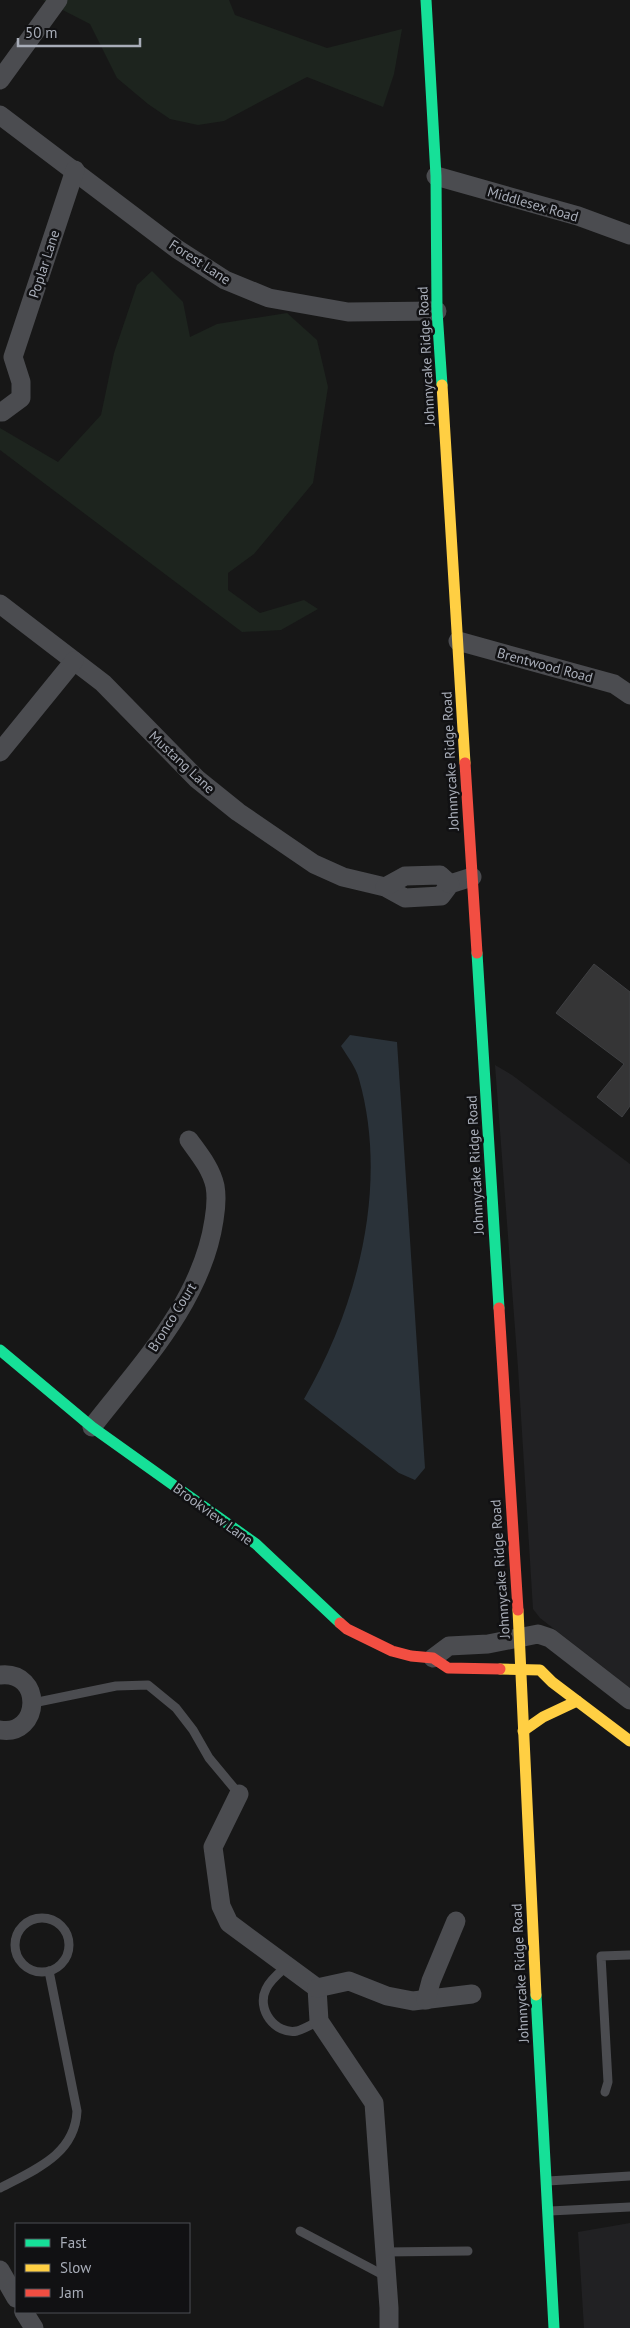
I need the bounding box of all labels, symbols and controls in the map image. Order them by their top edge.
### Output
scale bar [18,15,140,47]
text: 50 m [25,23,58,42]
street label: Middlesex Road [485,182,581,226]
street label: Poplar Lane [25,228,63,300]
street label: Forest Lane [166,235,234,289]
street label: Johnnycake Ridge Road [413,286,439,427]
street label: Brentwood Road [495,644,595,686]
street label: Johnnycake Ridge Road [437,691,463,832]
street label: Mustang Lane [145,727,219,797]
street label: Johnnycake Ridge Road [462,1095,488,1236]
street label: Bronco Court [144,1279,200,1355]
street label: Brookview Lane [170,1479,256,1549]
street label: Johnnycake Ridge Road [486,1499,514,1640]
street label: Johnnycake Ridge Road [507,1903,533,2044]
legend [15,2223,190,2313]
text: Fast [60,2233,87,2252]
text: Slow [60,2258,91,2277]
text: Jam [59,2283,84,2302]

